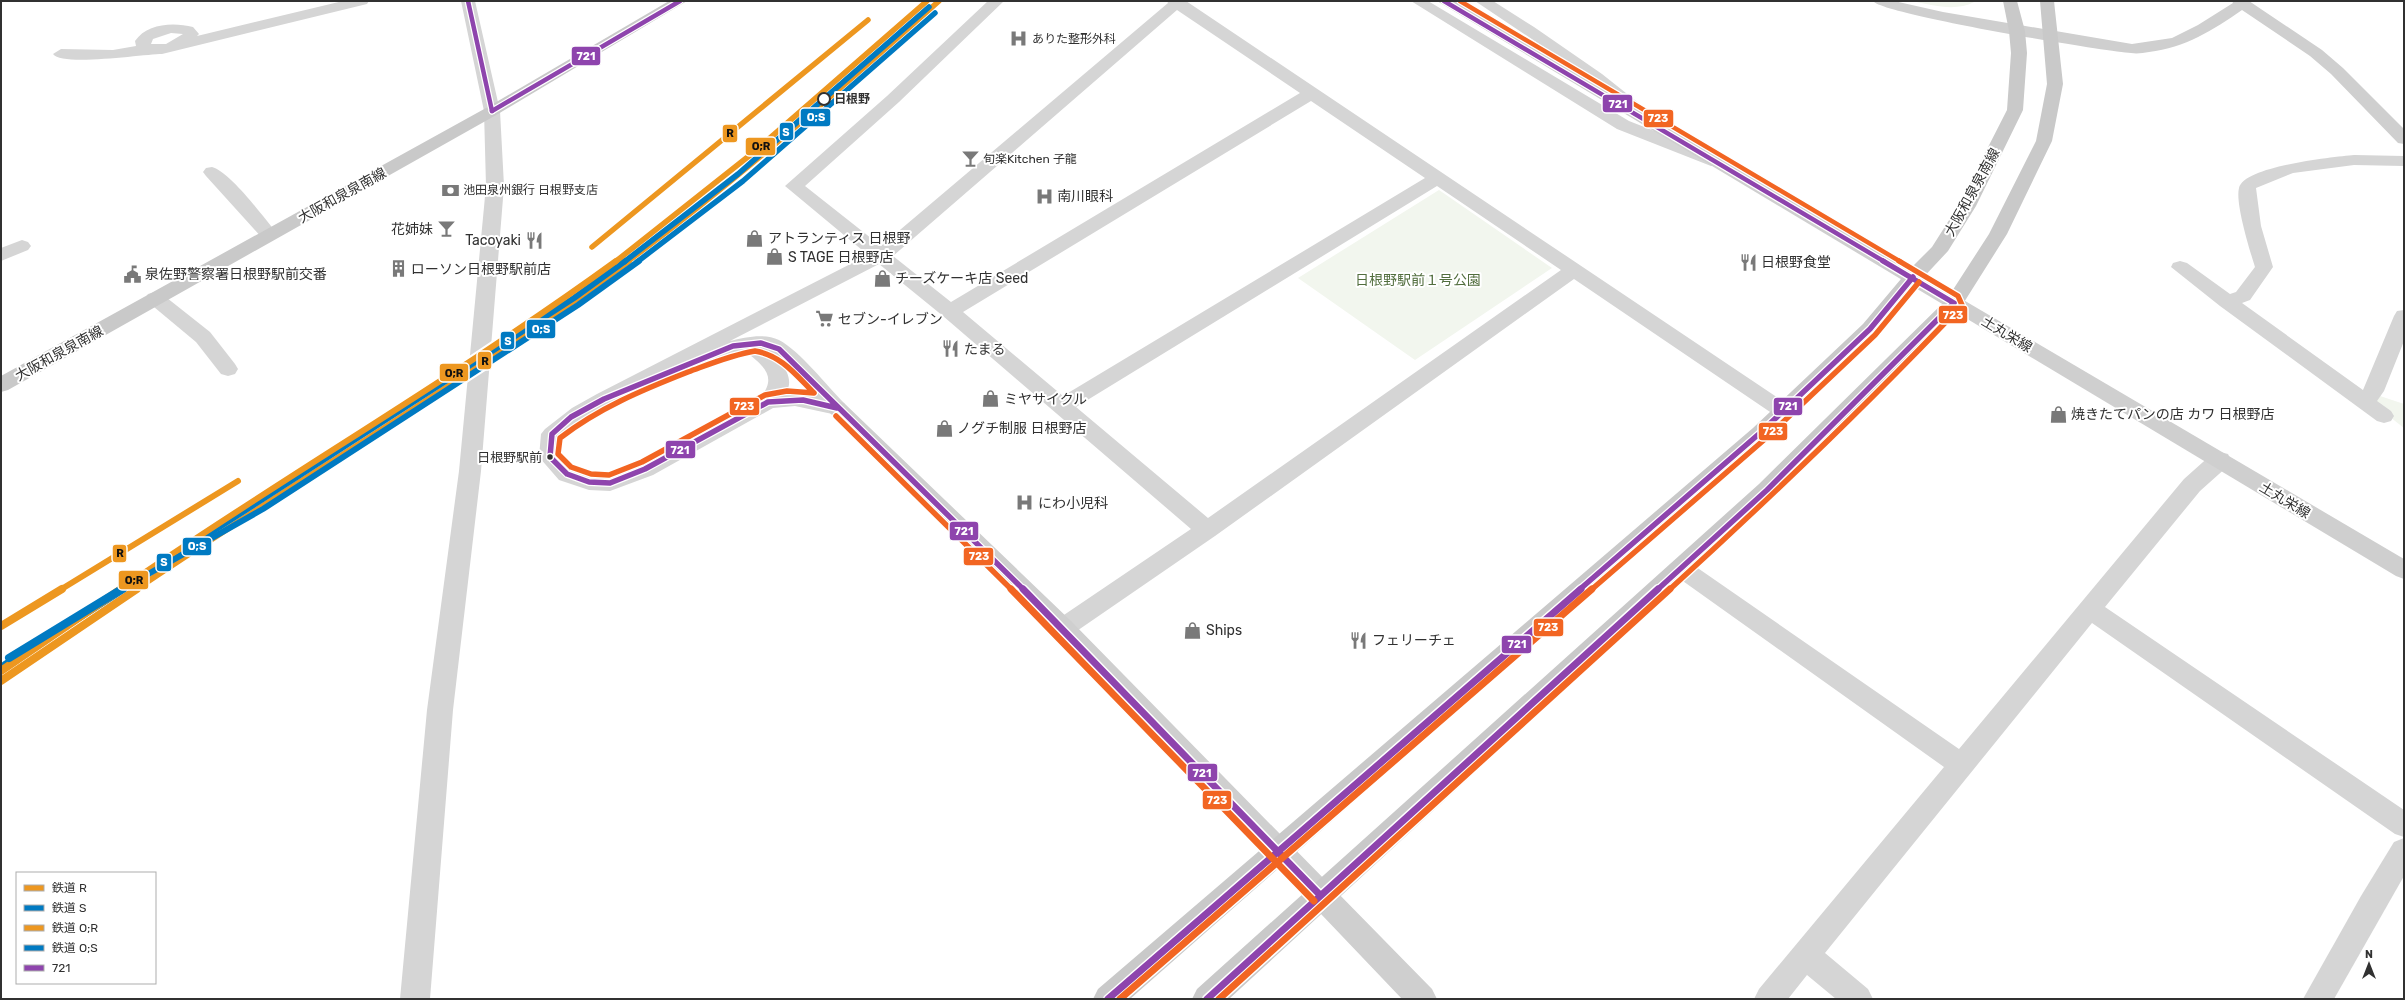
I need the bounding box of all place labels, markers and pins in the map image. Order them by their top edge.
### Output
hospital icon: ありた整形外科 [1009,29,1029,49]
place label: ありた整形外科 [1032,32,1116,46]
marker: 日根野 [817,92,831,106]
place label: 日根野 [834,92,870,106]
bar icon: 旬楽Kitchen 子龍 [960,149,980,169]
place label: 旬楽Kitchen 子龍 [983,152,1077,166]
bank icon: 池田泉州銀行 日根野支店 [440,180,460,200]
place label: 池田泉州銀行 日根野支店 [463,183,598,197]
hospital icon: 南川眼科 [1034,186,1054,206]
place label: 南川眼科 [1057,188,1113,205]
bar icon: 花姉妹 [436,219,456,239]
place label: 花姉妹 [391,221,433,238]
shop icon: アトランティス 日根野 [745,228,765,248]
restaurant icon: Tacoyaki [524,230,544,250]
place label: アトランティス 日根野 [768,230,911,247]
place label: Tacoyaki [465,232,521,249]
shop icon: S TAGE 日根野店 [765,247,785,267]
place label: S TAGE 日根野店 [788,249,894,266]
restaurant icon: 日根野食堂 [1738,252,1758,272]
place label: 日根野食堂 [1761,254,1831,271]
building icon: ローソン日根野駅前店 [388,259,408,279]
place label: ローソン日根野駅前店 [411,261,551,278]
public building icon: 泉佐野警察署日根野駅前交番 [122,264,142,284]
place label: 泉佐野警察署日根野駅前交番 [145,266,327,283]
shop icon: チーズケーキ店 Seed [872,268,892,288]
place label: チーズケーキ店 Seed [895,270,1028,287]
supermarket icon: セブン-イレブン [815,309,835,329]
place label: セブン-イレブン [838,311,943,328]
restaurant icon: たまる [941,339,961,359]
place label: たまる [964,341,1006,358]
shop icon: ミヤサイクル [981,389,1001,409]
place label: ミヤサイクル [1004,391,1087,408]
shop icon: 焼きたてパンの店 カワ 日根野店 [2048,404,2068,424]
place label: 焼きたてパンの店 カワ 日根野店 [2071,406,2275,423]
shop icon: ノグチ制服 日根野店 [934,418,954,438]
place label: ノグチ制服 日根野店 [957,420,1086,437]
place label: 日根野駅前 [477,450,542,465]
marker: 日根野駅前 [545,452,555,462]
hospital icon: にわ小児科 [1015,493,1035,513]
place label: にわ小児科 [1038,495,1108,512]
shop icon: Ships [1183,620,1203,640]
place label: Ships [1206,622,1242,639]
restaurant icon: フェリーチェ [1349,630,1369,650]
place label: フェリーチェ [1372,632,1456,649]

